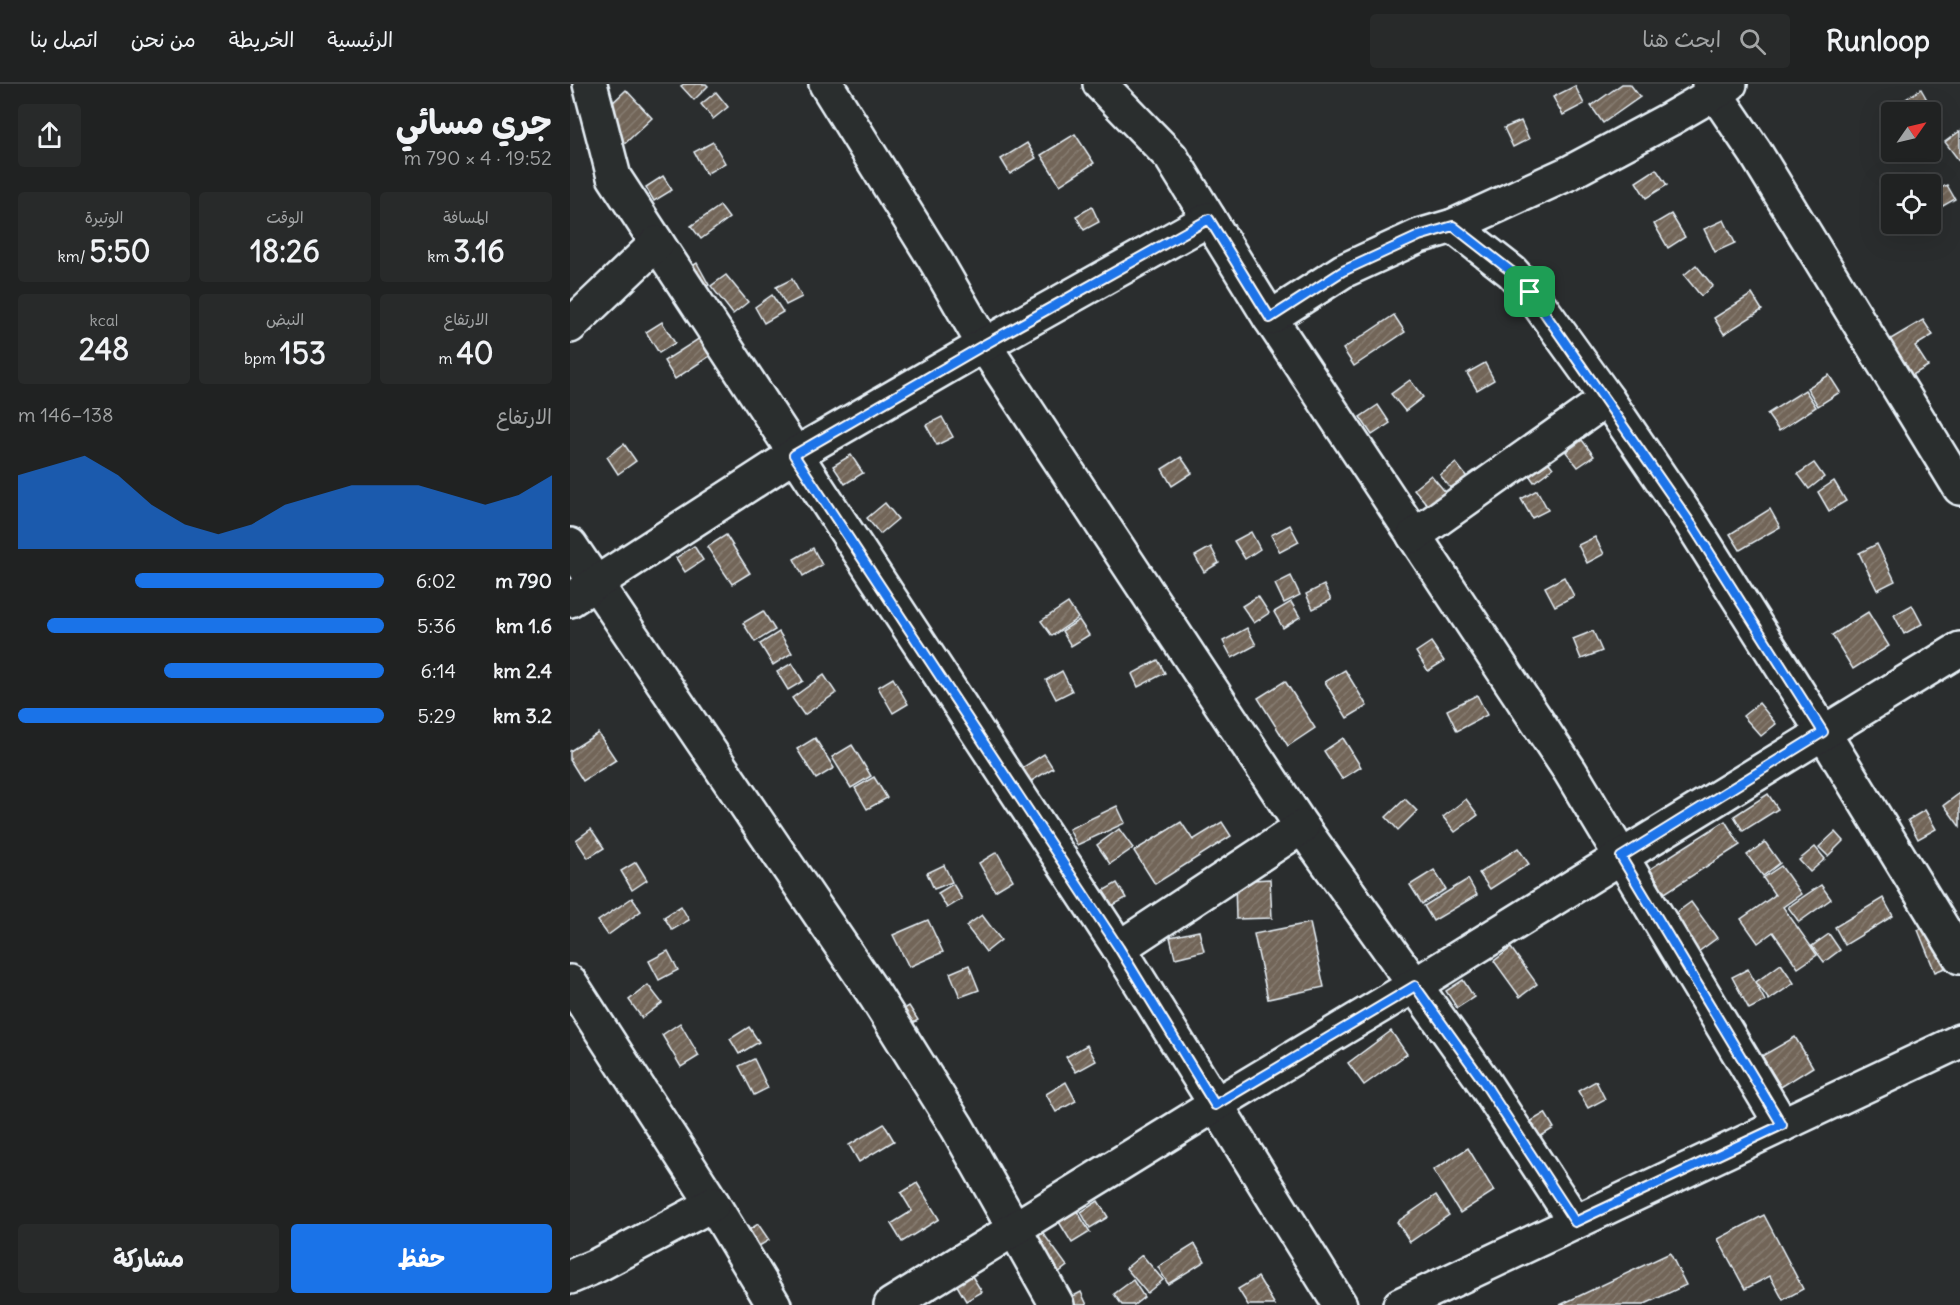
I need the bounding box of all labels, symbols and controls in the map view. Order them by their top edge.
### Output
search box [1370,14,1790,68]
text: Runloop [1826,23,1930,59]
text: ابحث هنا [1642,25,1721,53]
icon: search [1736,25,1769,58]
text: اتصل بنا [30,26,98,53]
text: من نحن [131,26,196,53]
text: الخريطة [229,26,294,53]
text: الرئيسية [327,26,393,53]
text: جري مسائي [396,101,552,143]
north arrow [1881,102,1941,162]
map controls [1881,102,1941,234]
button: share [18,104,81,167]
text: 19:52 · 4 × 790 m [404,145,552,170]
button: locate [1881,174,1941,234]
text: الوتيرة [85,207,123,227]
text: الوقت [266,207,304,227]
text: المسافة [443,207,489,227]
text: 5:50 [89,232,150,270]
text: 18:26 [250,232,320,270]
text: 3.16 [453,232,505,270]
text: /km [58,246,89,266]
text: km [427,246,453,266]
pin [1504,266,1555,317]
icon: arrive [1513,275,1546,308]
text: النبض [266,309,304,329]
text: الارتفاع [444,309,488,329]
text: kcal [90,310,118,330]
text: 248 [79,330,129,368]
text: 153 [280,334,326,372]
text: 40 [456,334,493,372]
text: bpm [244,348,280,368]
text: m [439,348,456,368]
text: 138–146 m [18,402,114,427]
text: الارتفاع [496,404,552,429]
text: 6:02 [416,568,456,593]
text: 790 m [495,568,552,593]
text: 5:36 [417,613,456,638]
text: 1.6 km [496,613,552,638]
text: 6:14 [420,658,456,683]
text: 2.4 km [493,658,552,683]
text: 5:29 [418,703,456,728]
text: 3.2 km [493,703,552,728]
button: مشاركة [18,1224,279,1293]
button: حفظ [291,1224,552,1293]

